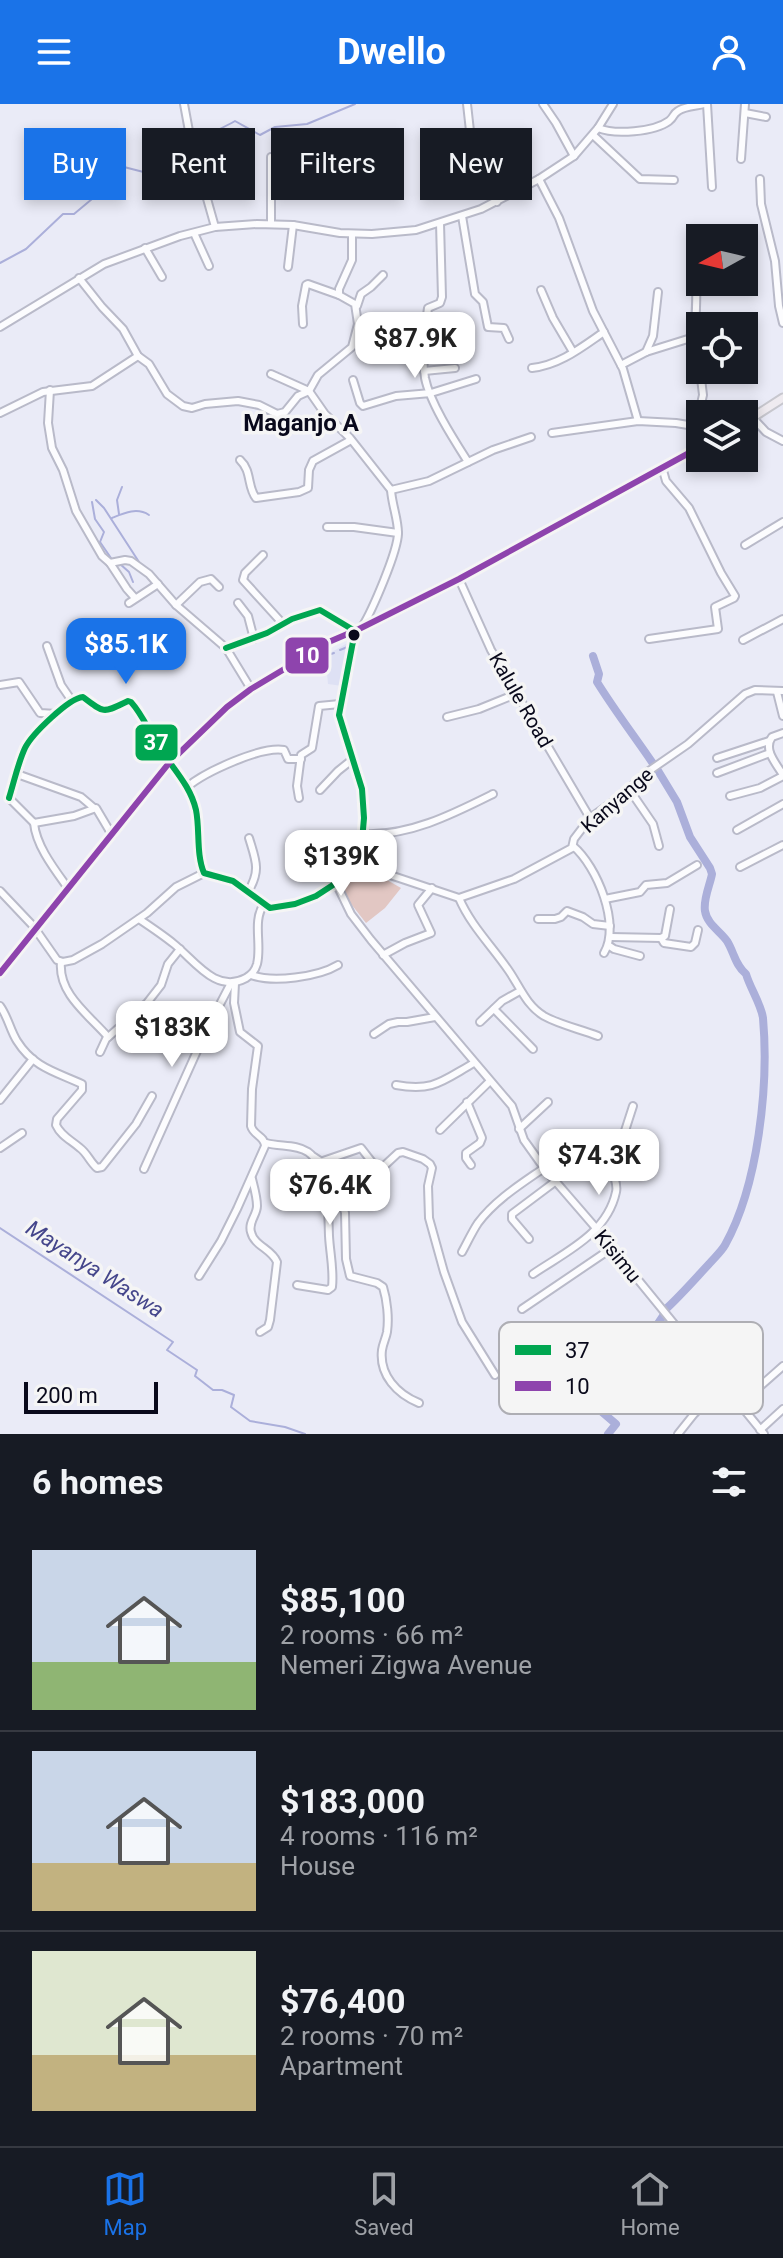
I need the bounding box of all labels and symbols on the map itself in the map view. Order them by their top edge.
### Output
north arrow [686,224,758,296]
pin: $87.9K [350,312,480,380]
district label: Maganjo A [243,409,360,437]
pin: $85.1K [61,618,191,686]
unlabelled marker [346,627,362,643]
line badge: 10 [284,636,330,675]
text: 10 [294,643,320,668]
street label: Kalule Road [484,648,558,752]
line badge: 37 [134,723,179,762]
text: 37 [143,730,169,755]
street label: Kanyange [576,762,658,838]
pin: $139K [285,830,397,898]
pin: $183K [116,1001,228,1069]
pin: $74.3K [534,1129,664,1197]
pin: $76.4K [265,1159,395,1227]
water label: Mayanya Waswa [21,1215,169,1323]
street label: Kisimu [589,1225,647,1287]
legend [499,1322,763,1414]
text: 37 [565,1338,590,1363]
text: 10 [565,1374,590,1399]
scale bar [24,1378,158,1414]

